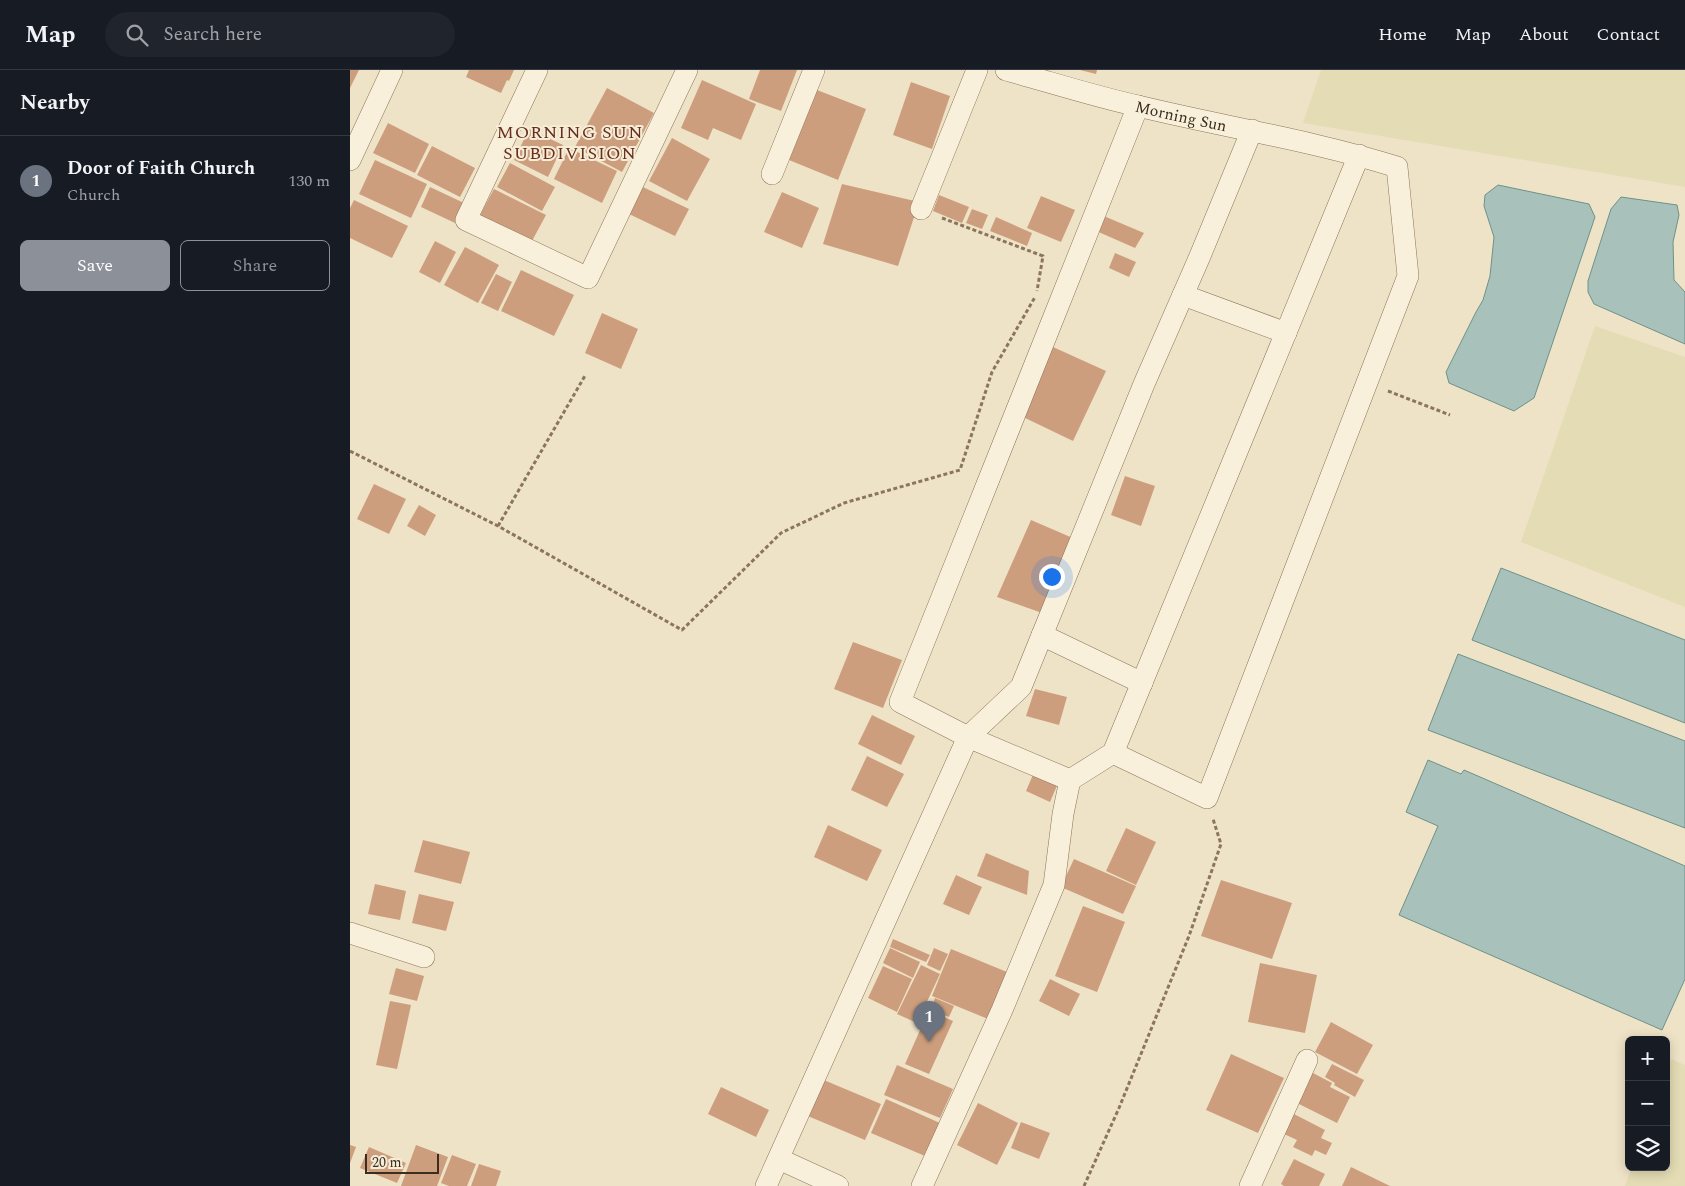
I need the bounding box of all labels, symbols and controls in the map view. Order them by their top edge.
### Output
search box [105,12,455,57]
text: Map [25,17,75,53]
text: Search here [163,20,262,49]
icon: search [123,21,151,49]
text: Home [1378,21,1427,48]
text: Map [1455,21,1491,48]
text: About [1519,21,1569,48]
text: Contact [1597,21,1660,48]
text: Nearby [20,87,90,119]
street label: Morning Sun [1132,95,1229,138]
district label: MORNING SUN SUBDIVISION [496,119,644,167]
text: Door of Faith Church [67,154,255,183]
text: 1 [32,169,40,193]
text: 130 m [288,169,330,193]
text: Church [67,183,120,207]
button: Save [20,240,170,291]
button: Share [180,240,330,291]
your location [1039,564,1065,590]
pin: 1 [913,1001,945,1042]
map controls [1625,1036,1670,1171]
button: + [1625,1036,1670,1081]
button: − [1625,1081,1670,1126]
button: layers [1625,1126,1670,1171]
scale bar [365,1151,439,1174]
text: 20 m [372,1152,402,1173]

